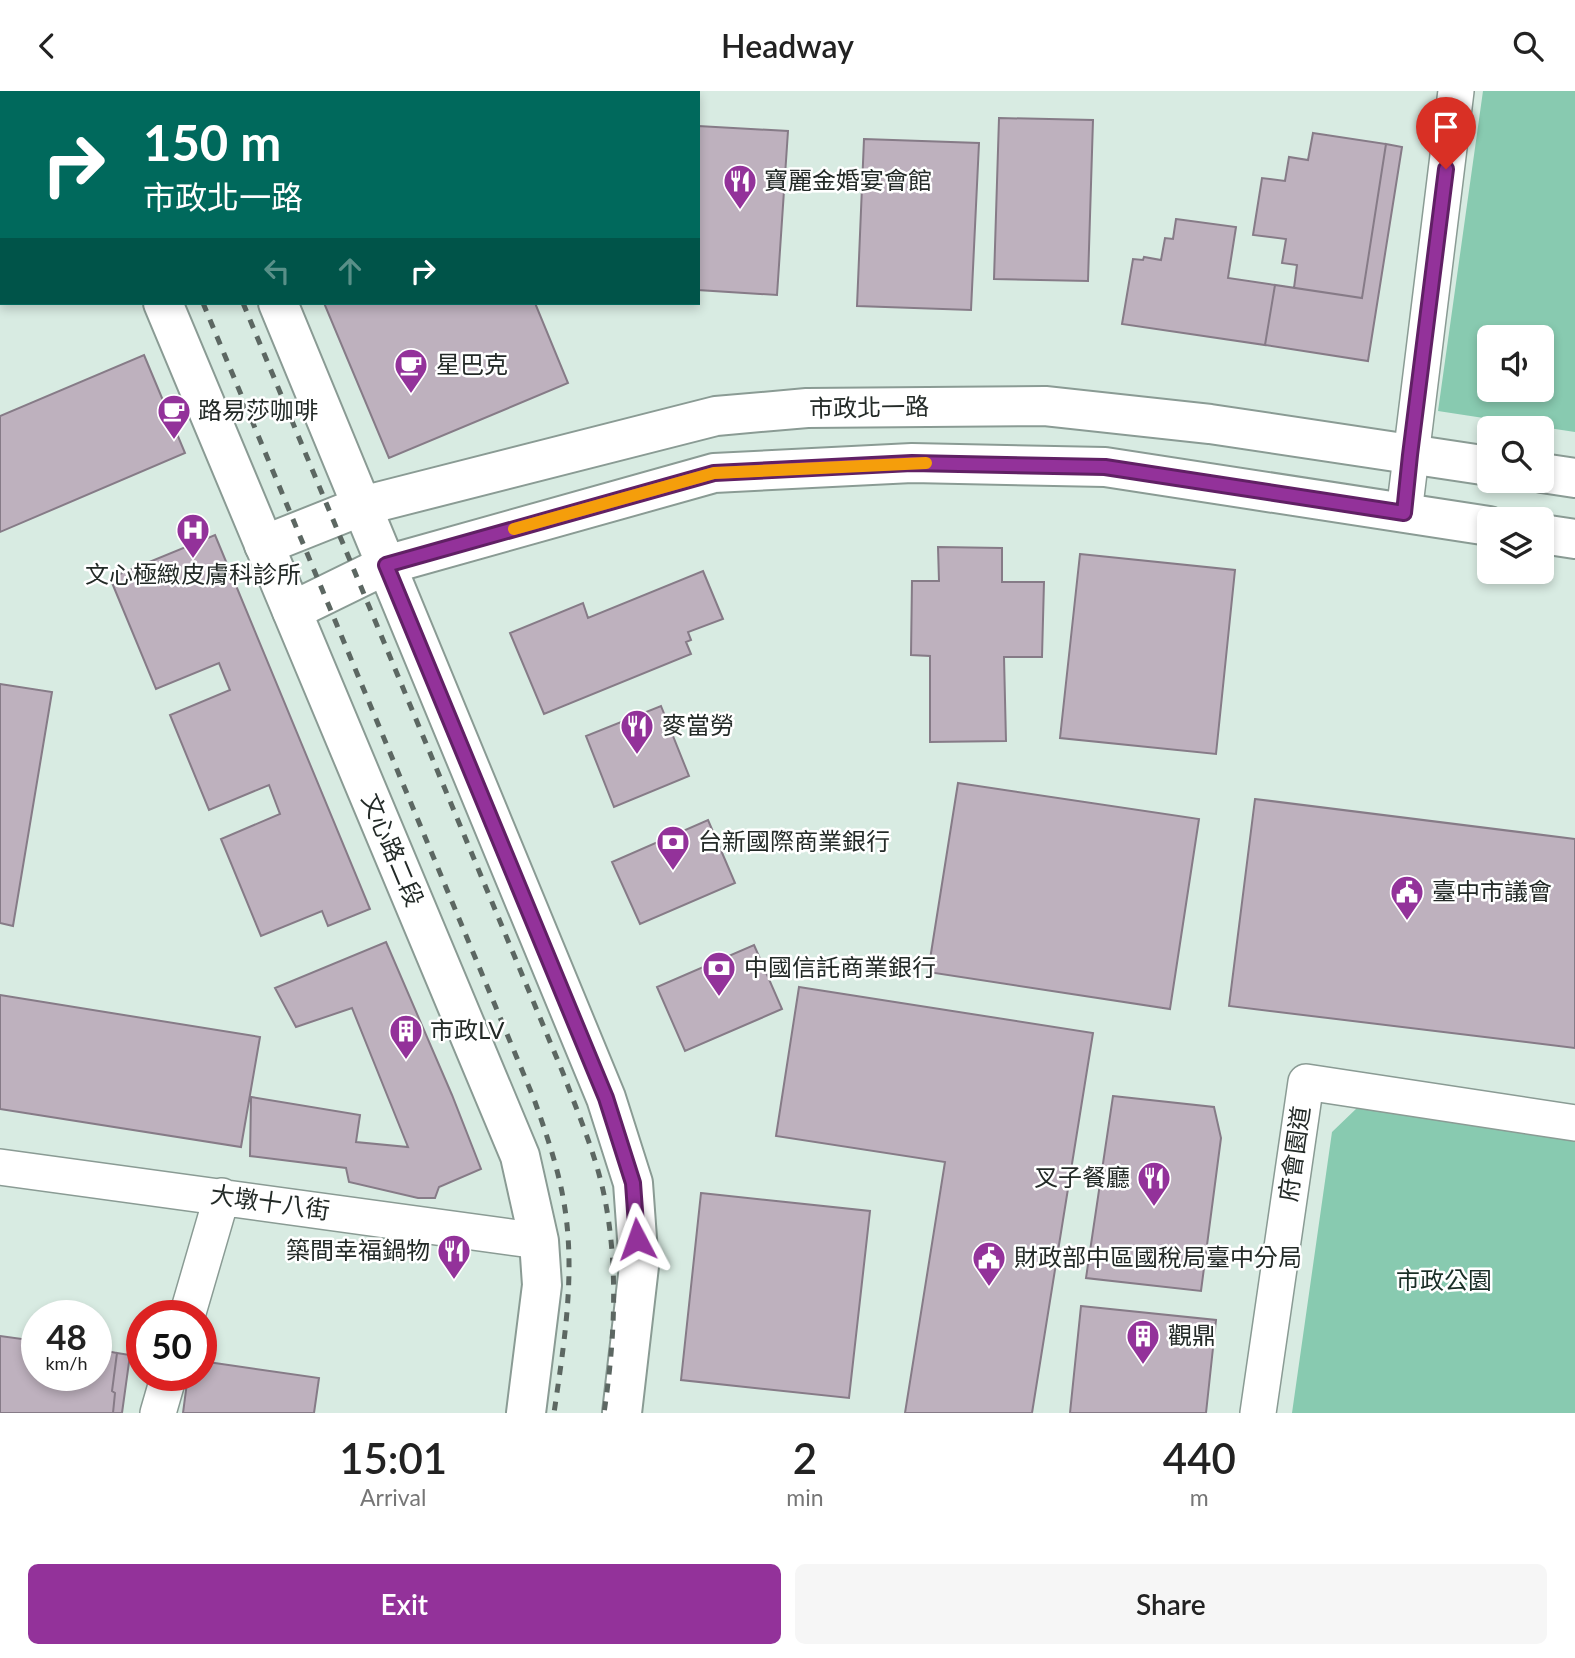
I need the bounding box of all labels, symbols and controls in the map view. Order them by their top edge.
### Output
text: Headway [721,26,854,65]
icon: back [28,27,66,65]
icon: search [1509,27,1547,65]
pin [1416,97,1476,169]
icon: arrive [1427,108,1465,146]
text: 150 m [143,113,281,171]
icon: right [28,119,119,210]
restaurant icon: 寶麗金婚宴會館 [721,162,759,211]
place label: 寶麗金婚宴會館 [764,165,932,194]
text: 市政北一路 [143,177,303,216]
icon: left [258,252,296,290]
icon: ahead [331,252,369,290]
icon: right [404,252,442,290]
map controls [1477,325,1554,584]
button: sound [1477,325,1554,402]
cafe icon: 星巴克 [392,346,430,395]
place label: 星巴克 [436,349,508,378]
street label: 市政北一路 [809,391,929,422]
cafe icon: 路易莎咖啡 [155,392,193,441]
place label: 路易莎咖啡 [198,395,318,424]
button: search [1477,416,1554,493]
button: layers [1477,507,1554,584]
hospital icon: 文心極緻皮膚科診所 [174,511,212,560]
place label: 文心極緻皮膚科診所 [85,559,301,588]
restaurant icon: 麥當勞 [618,707,656,756]
place label: 麥當勞 [662,710,734,739]
street label: 文心路二段 [357,789,430,910]
bank icon: 台新國際商業銀行 [654,823,692,872]
place label: 台新國際商業銀行 [698,826,890,855]
public building icon: 臺中市議會 [1388,873,1426,922]
place label: 臺中市議會 [1432,876,1552,905]
bank icon: 中國信託商業銀行 [700,949,738,998]
place label: 中國信託商業銀行 [744,952,936,981]
building icon: 市政LV [387,1012,425,1061]
place label: 市政LV [430,1015,505,1044]
street label: 府會園道 [1272,1104,1315,1203]
restaurant icon: 叉子餐廳 [1135,1159,1173,1208]
place label: 叉子餐廳 [1034,1162,1130,1191]
street label: 大墩十八街 [209,1179,332,1224]
position arrow [600,1202,674,1276]
restaurant icon: 築間幸福鍋物 [435,1232,473,1281]
place label: 築間幸福鍋物 [286,1235,430,1264]
public building icon: 財政部中區國稅局臺中分局 [970,1239,1008,1288]
place label: 財政部中區國稅局臺中分局 [1014,1242,1302,1271]
park label: 市政公園 [1396,1265,1492,1294]
speed limit sign: 50 [126,1300,217,1391]
text: 48 [46,1315,87,1357]
building icon: 觀鼎 [1124,1317,1162,1366]
place label: 觀鼎 [1168,1320,1216,1349]
text: km/h [45,1352,88,1374]
text: 15:01 [339,1433,447,1483]
text: 2 [793,1433,817,1483]
text: 440 [1163,1433,1236,1483]
text: Arrival [360,1483,426,1511]
text: min [786,1483,824,1511]
text: m [1190,1483,1209,1511]
button: Exit [28,1564,781,1644]
button: Share [795,1564,1547,1644]

